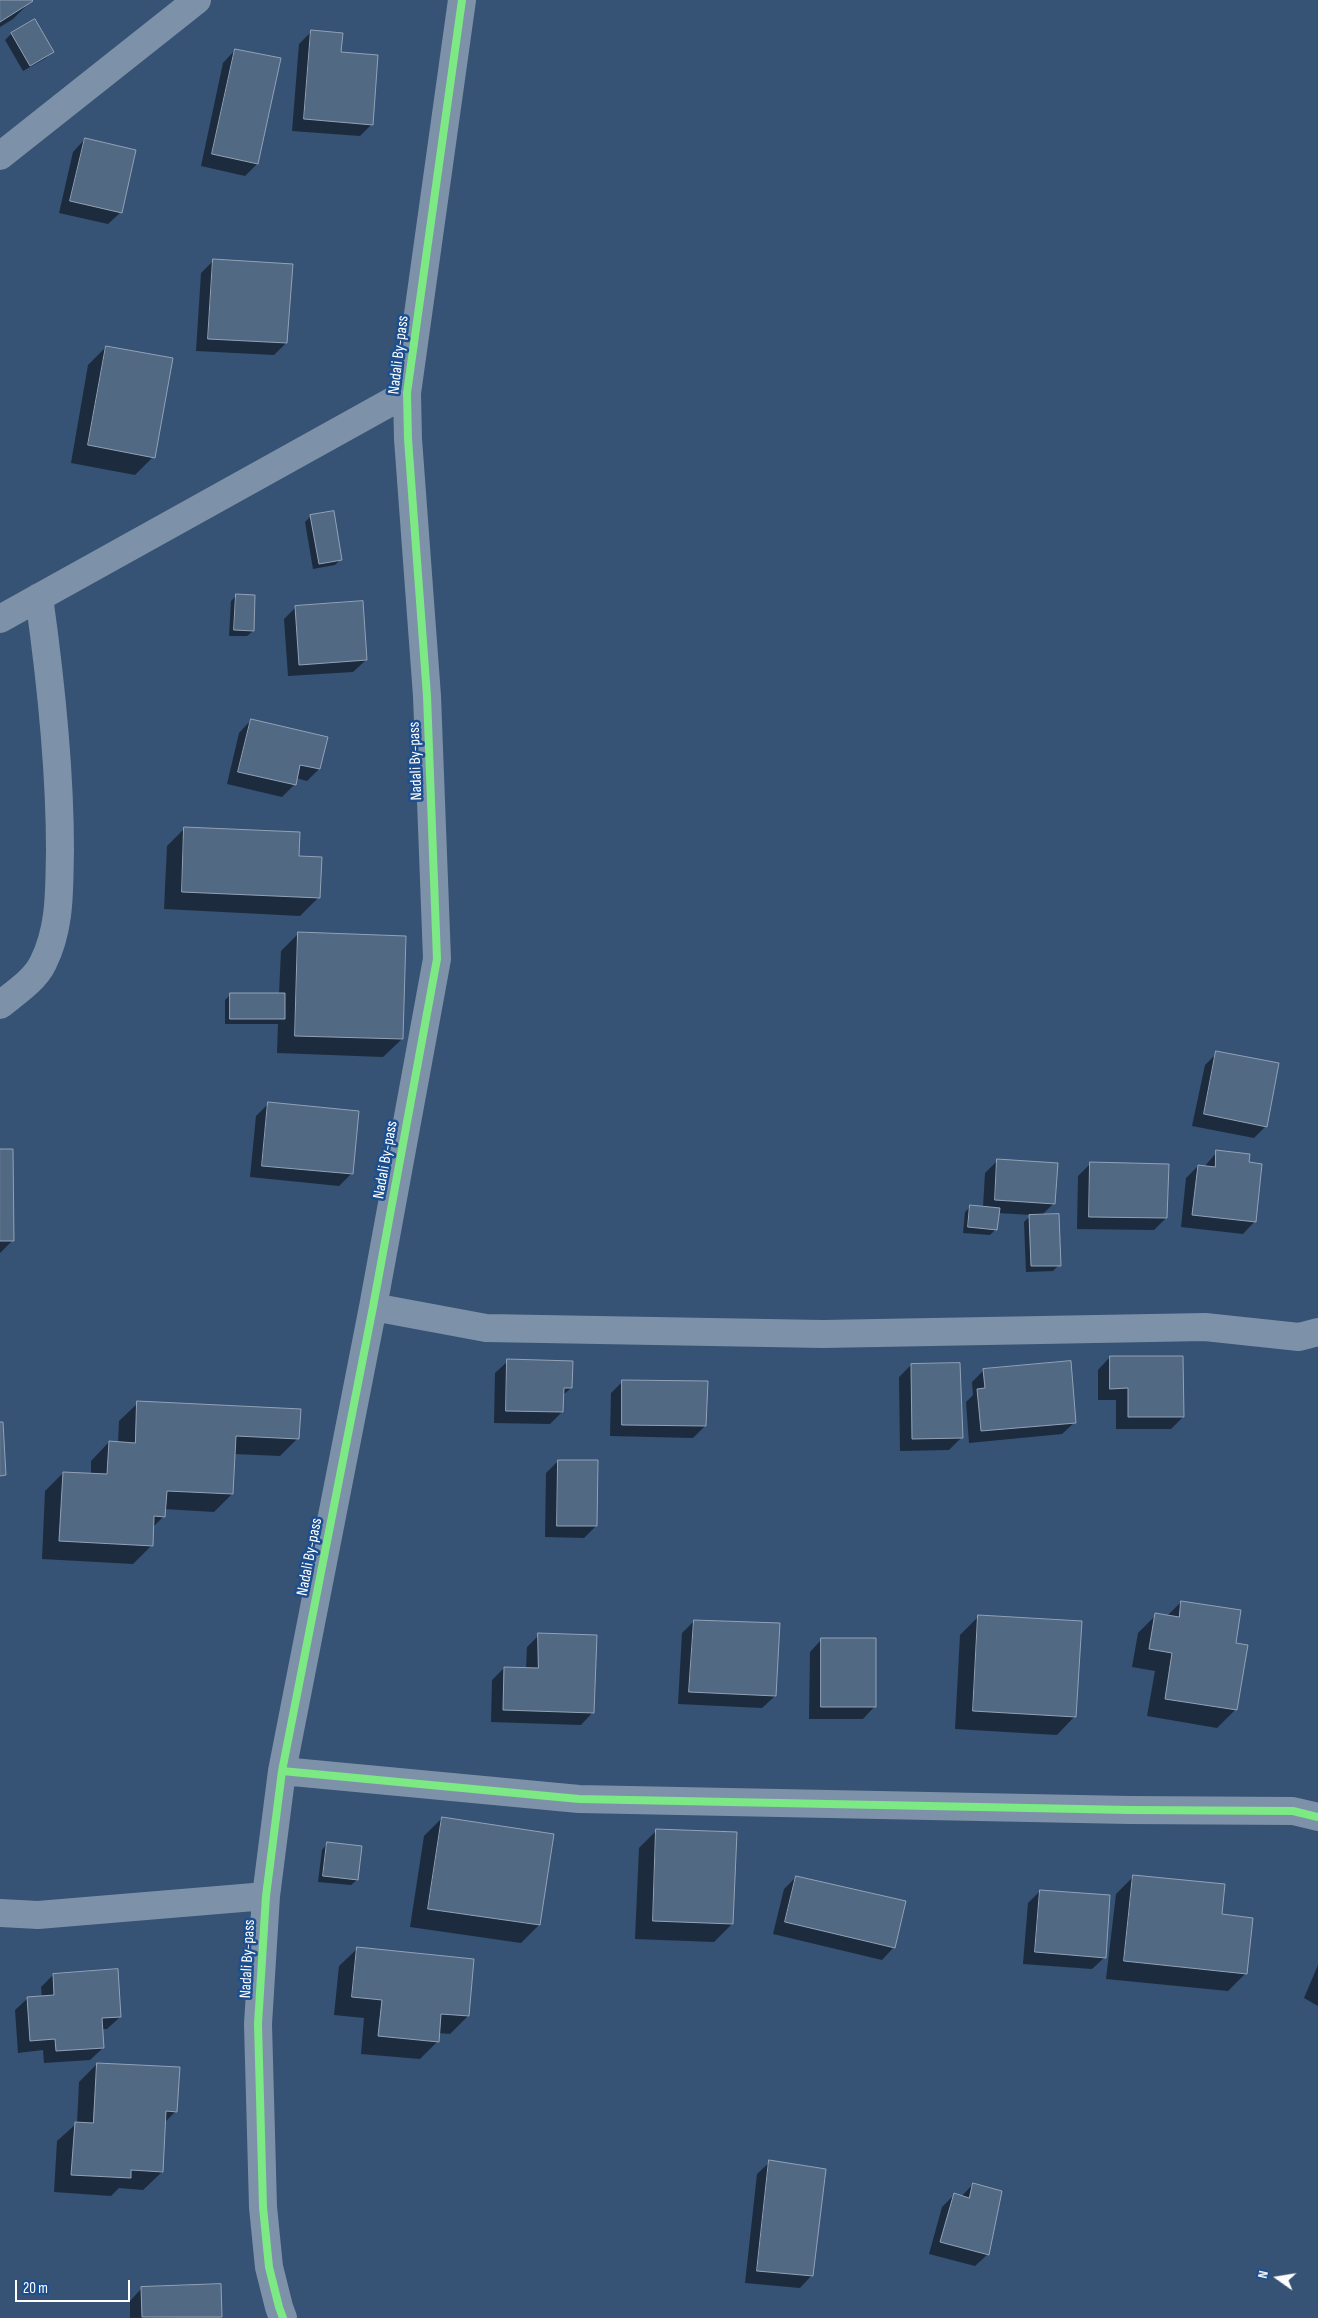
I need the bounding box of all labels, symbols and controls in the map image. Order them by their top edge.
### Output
street label: Nadali By-pass [385,315,413,395]
street label: Nadali By-pass [405,721,427,801]
street label: Nadali By-pass [370,1119,402,1201]
street label: Nadali By-pass [293,1516,327,1598]
street label: Nadali By-pass [236,1919,260,1999]
north arrow [1253,2253,1303,2303]
text: N [1254,2269,1272,2280]
scale bar [18,2270,132,2302]
text: 20 m [23,2279,48,2298]

